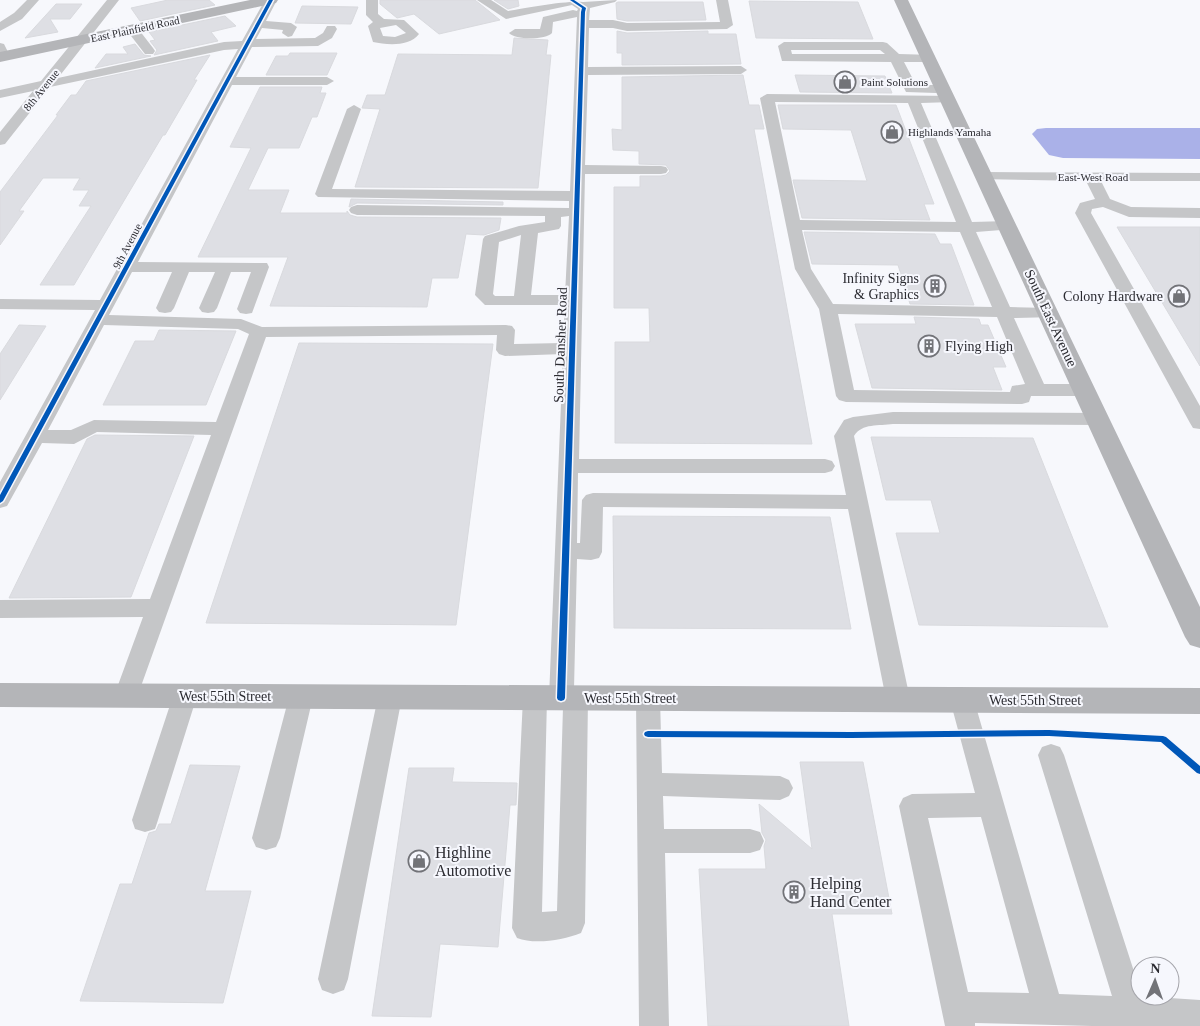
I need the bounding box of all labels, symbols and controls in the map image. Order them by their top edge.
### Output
street label: East Plainfield Road [90,14,181,44]
street label: 8th Avenue [21,67,61,113]
shop icon: Paint Solutions [833,70,857,94]
place label: Paint Solutions [861,76,928,88]
shop icon: Highlands Yamaha [880,120,904,144]
place label: Highlands Yamaha [908,126,991,138]
street label: East-West Road [1058,171,1129,183]
street label: 9th Avenue [110,221,144,271]
street label: South East Avenue [1021,267,1080,369]
place label: Infinity Signs & Graphics [842,271,919,302]
building icon: Infinity Signs & Graphics [923,274,947,298]
shop icon: Colony Hardware [1167,284,1191,308]
street label: South Dansher Road [551,287,570,403]
place label: Colony Hardware [1063,289,1163,304]
building icon: Flying High [917,334,941,358]
place label: Flying High [945,339,1013,354]
street label: West 55th Street [179,689,271,704]
street label: West 55th Street [584,691,676,706]
street label: West 55th Street [989,693,1081,708]
place label: Highline Automotive [435,844,511,879]
shop icon: Highline Automotive [407,849,431,873]
place label: Helping Hand Center [810,875,892,910]
building icon: Helping Hand Center [782,880,806,904]
north arrow [1130,956,1180,1006]
text: N [1150,961,1161,976]

